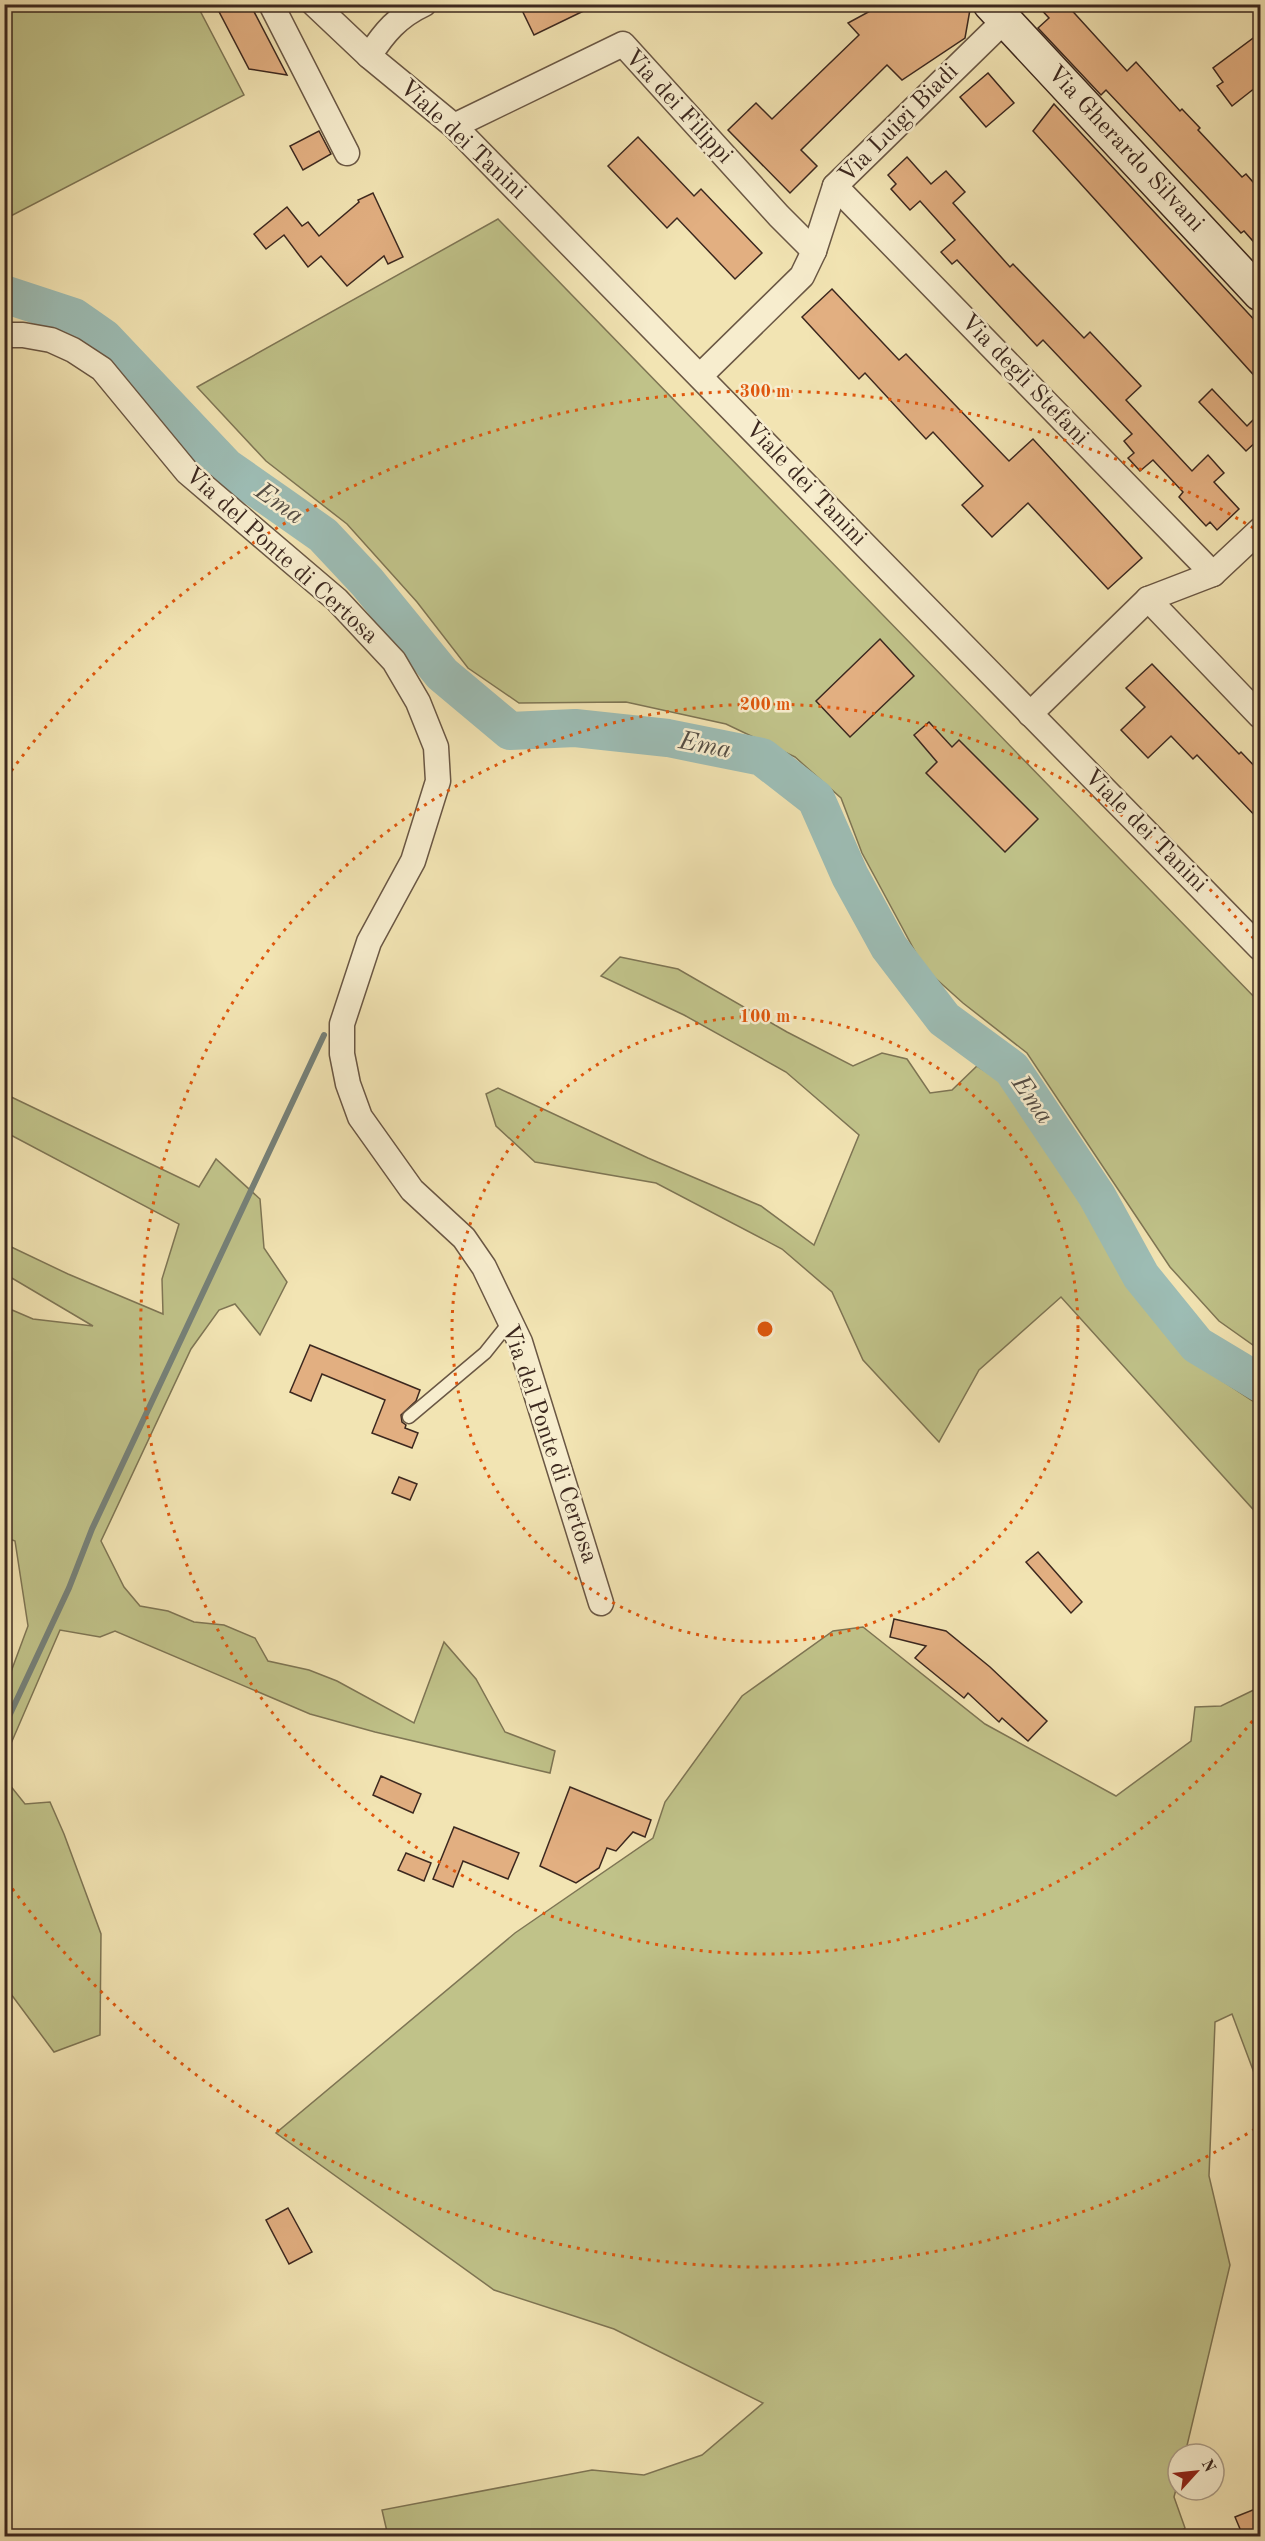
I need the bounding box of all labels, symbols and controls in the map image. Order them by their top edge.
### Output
street label: Via dei Filippi [619,45,737,169]
street label: Via Luigi Biadi [835,60,963,188]
street label: Via Gherardo Silvani [1042,61,1208,237]
street label: Viale dei Tanini [394,75,530,205]
street label: Via degli Stefani [956,310,1092,450]
text: 300 m [740,383,790,401]
street label: Viale dei Tanini [740,417,870,551]
street label: Via del Ponte di Certosa [180,463,382,649]
water label: Ema [249,478,308,530]
text: 200 m [740,696,790,714]
water label: Ema [675,728,734,764]
street label: Viale dei Tanini [1079,765,1211,897]
text: 100 m [740,1008,790,1026]
water label: Ema [1006,1070,1058,1129]
centre of rings [755,1319,775,1339]
street label: Via del Ponte di Certosa [497,1322,601,1567]
north arrow [1166,2442,1226,2502]
text: N [1198,2457,1218,2476]

